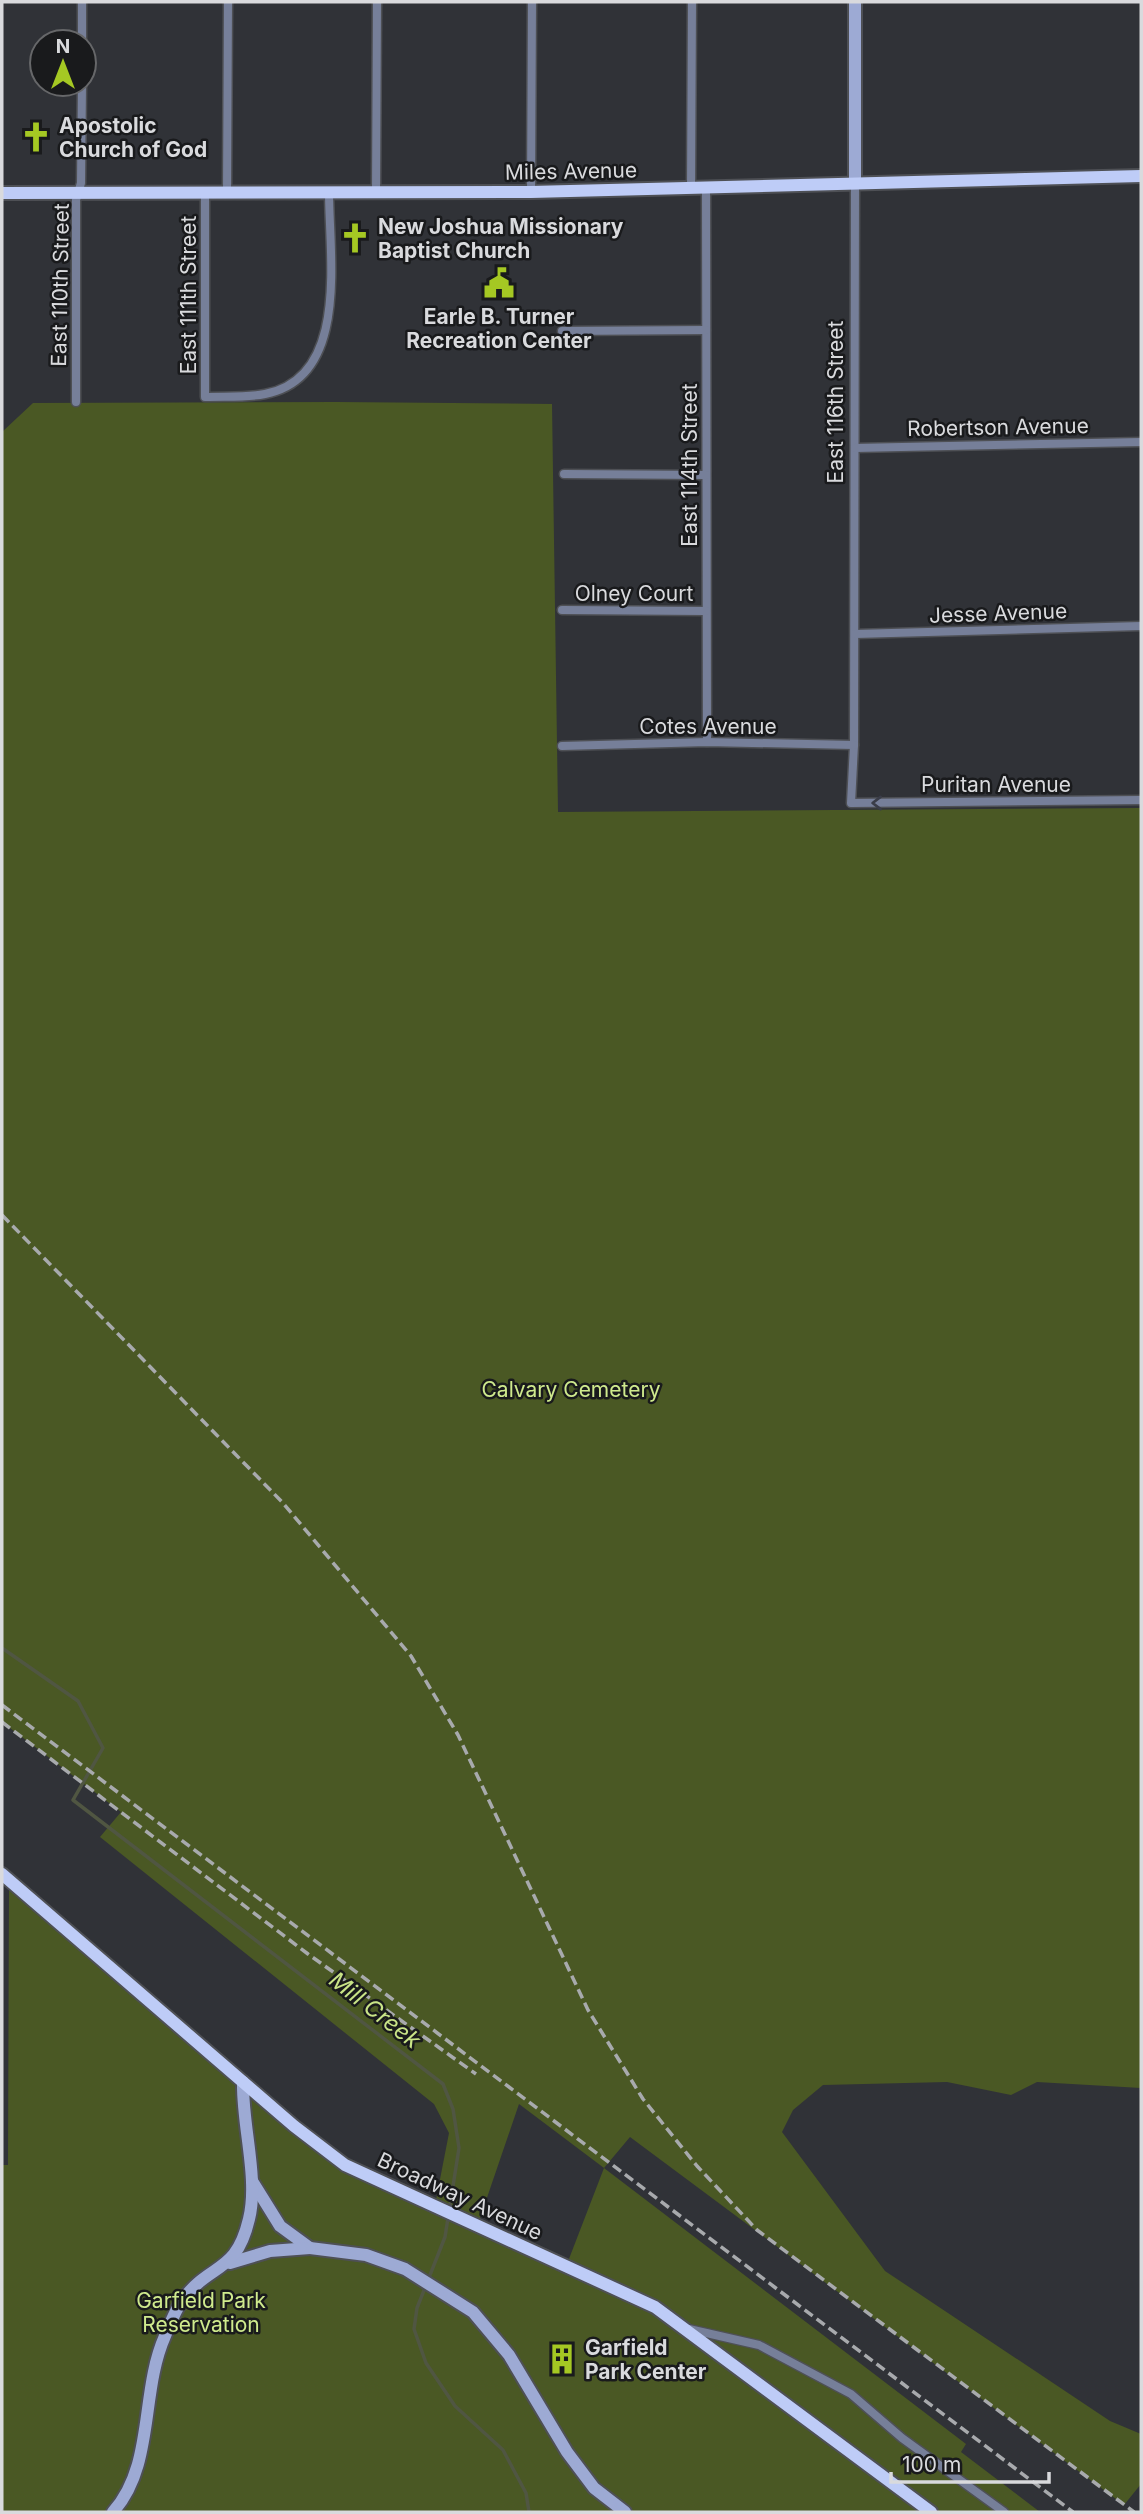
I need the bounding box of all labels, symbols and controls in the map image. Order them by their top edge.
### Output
north arrow [28,28,98,98]
text: N [56,35,70,58]
place label: Apostolic Church of God [59,113,207,162]
church icon: Apostolic Church of God [19,120,53,154]
street label: Miles Avenue [505,157,637,185]
street label: East 110th Street [46,203,74,367]
place label: New Joshua Missionary Baptist Church [378,214,624,263]
street label: East 111th Street [176,216,201,374]
church icon: New Joshua Missionary Baptist Church [338,221,372,255]
public building icon: Earle B. Turner Recreation Center [482,266,516,300]
place label: Earle B. Turner Recreation Center [406,304,592,353]
street label: East 116th Street [823,320,848,483]
street label: East 114th Street [677,383,702,547]
street label: Robertson Avenue [907,413,1089,441]
street label: Olney Court [575,581,693,606]
street label: Jesse Avenue [928,598,1068,628]
street label: Cotes Avenue [639,714,777,739]
street label: Puritan Avenue [921,772,1071,797]
one-way arrow [871,795,882,811]
park label: Calvary Cemetery [482,1377,661,1402]
water label: Mill Creek [324,1966,427,2055]
street label: Broadway Avenue [374,2147,546,2245]
park label: Garfield Park Reservation [136,2288,266,2337]
place label: Garfield Park Center [585,2335,707,2384]
building icon: Garfield Park Center [545,2342,579,2376]
scale bar [891,2440,1048,2484]
text: 100 m [902,2452,961,2477]

